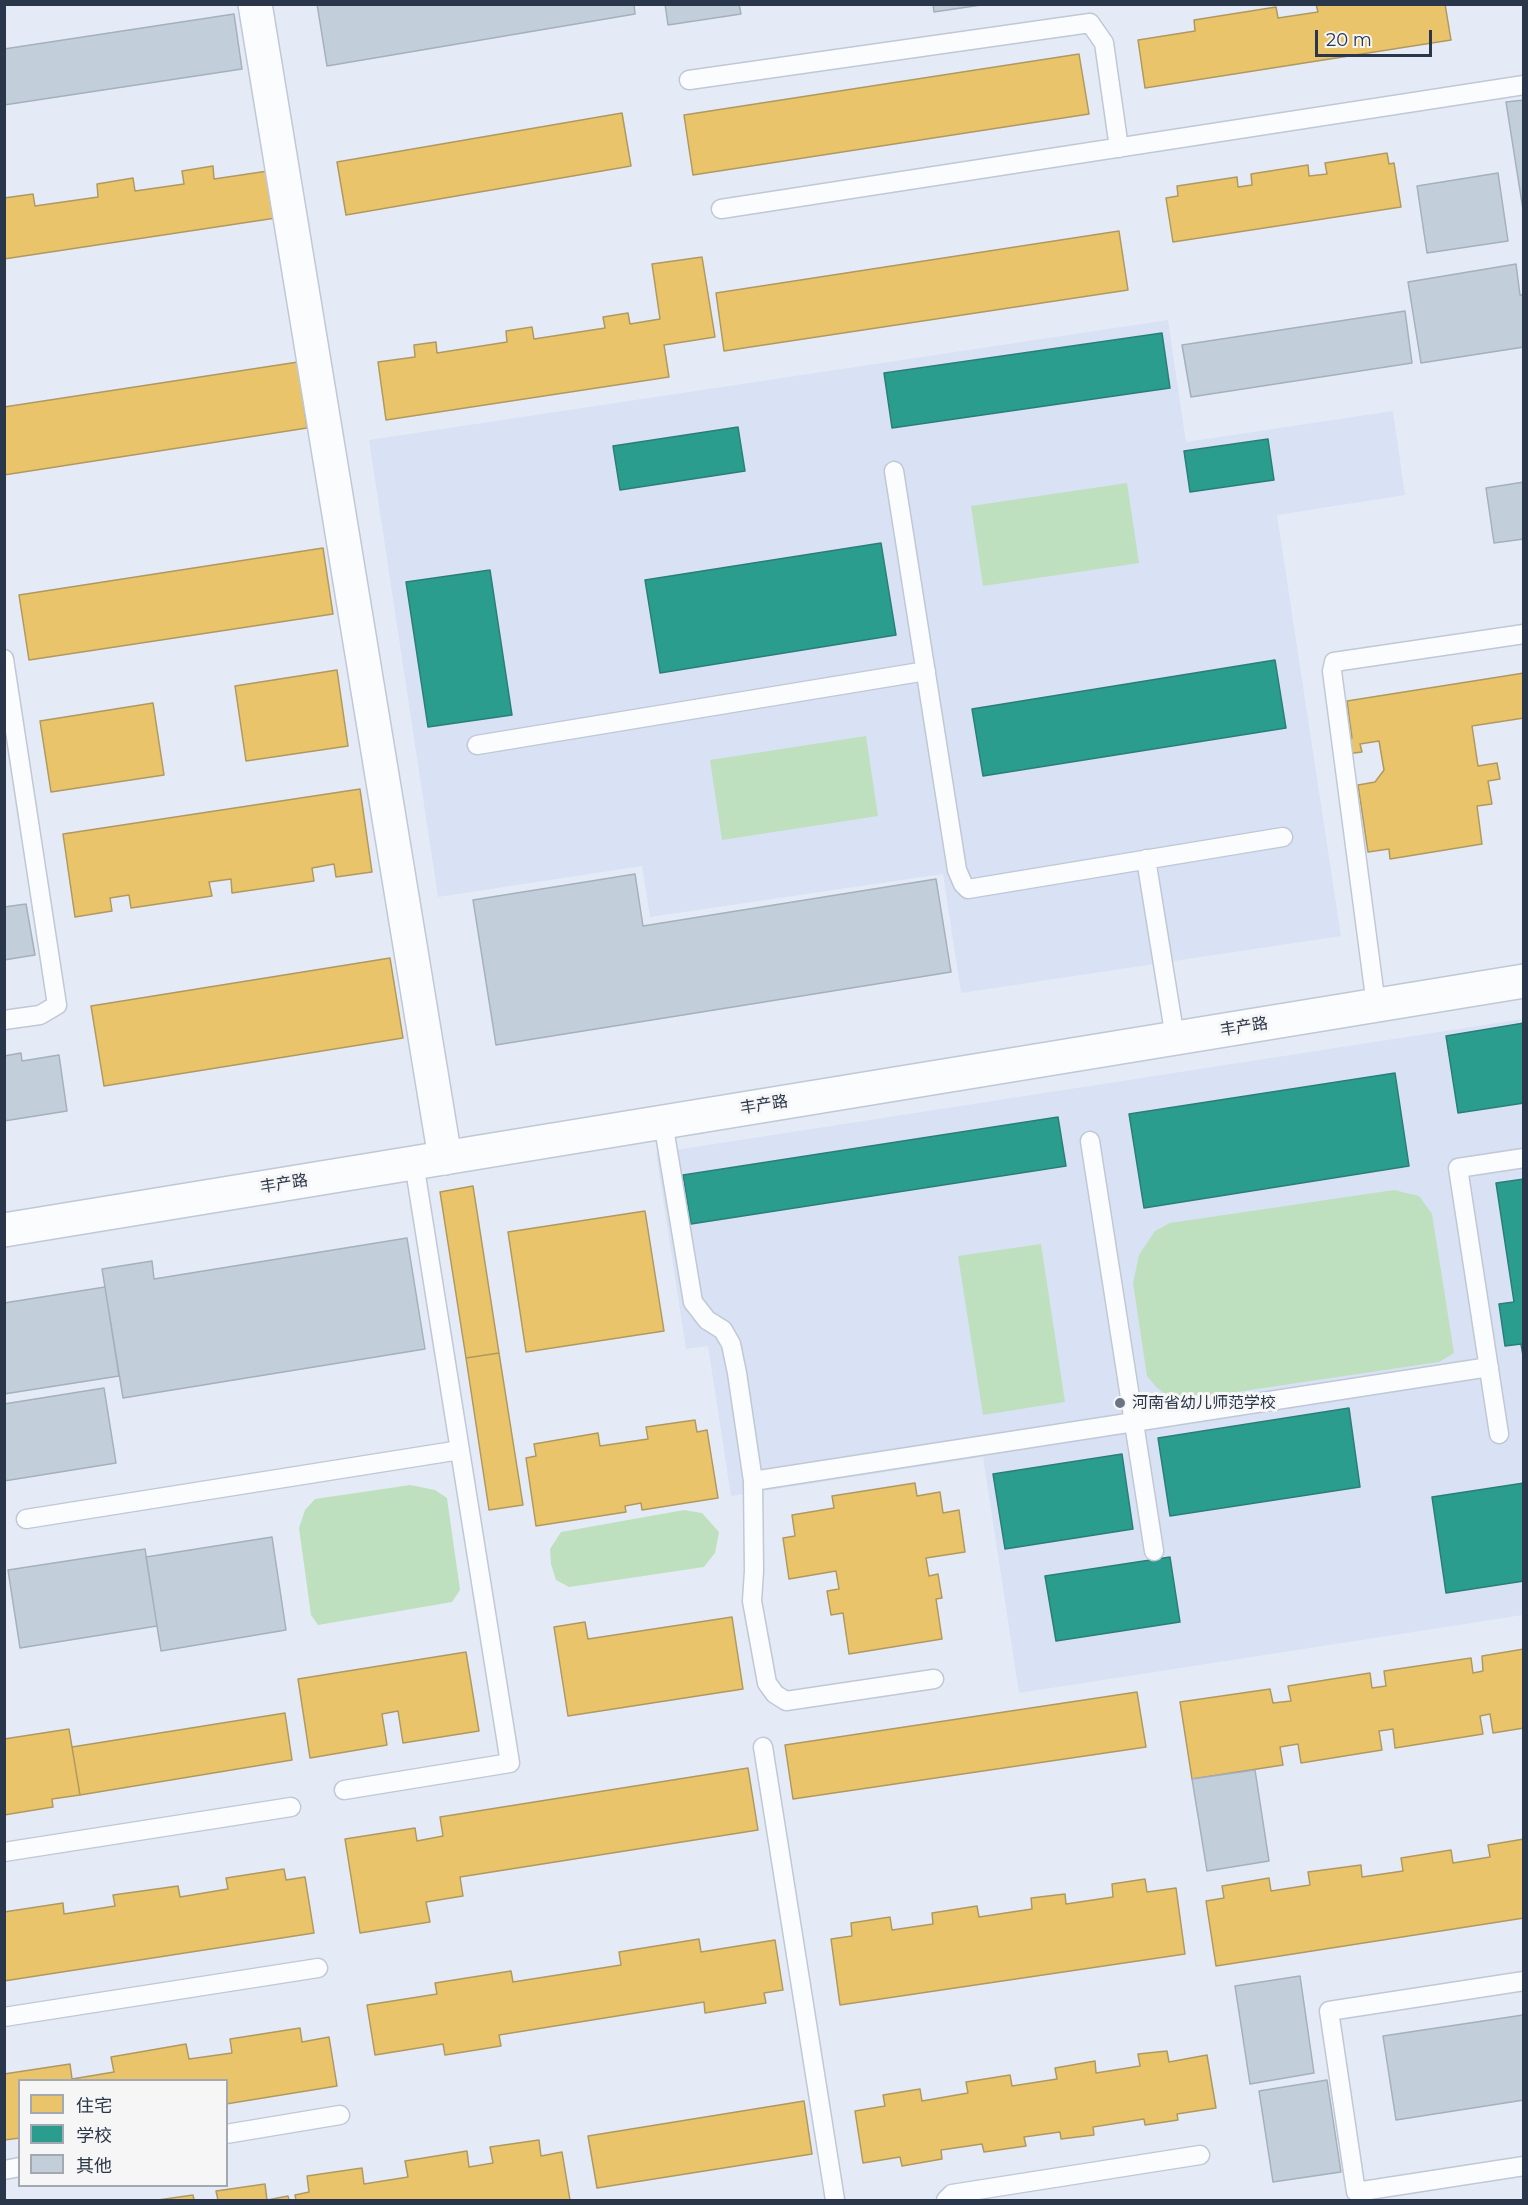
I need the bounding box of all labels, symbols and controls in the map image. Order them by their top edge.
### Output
scale bar [1318,18,1435,56]
text: 20 m [1326,29,1372,51]
street label: 丰产路 [1219,1014,1269,1040]
street label: 丰产路 [739,1092,789,1118]
street label: 丰产路 [259,1171,309,1197]
place label: 河南省幼儿师范学校 [1132,1393,1276,1413]
marker: 河南省幼儿师范学校 [1113,1396,1127,1410]
legend [18,2079,228,2187]
text: 住宅 [76,2095,112,2117]
text: 学校 [76,2125,112,2147]
text: 其他 [76,2155,112,2177]

